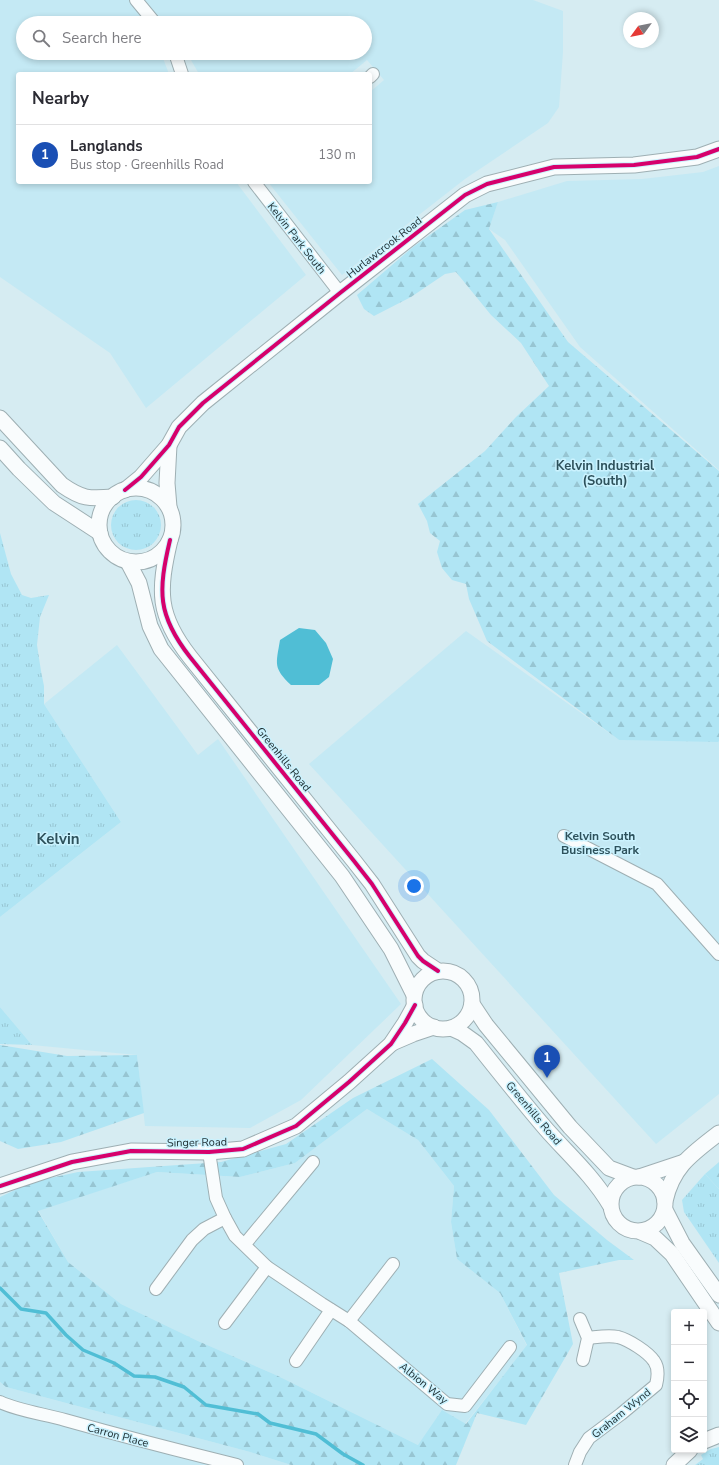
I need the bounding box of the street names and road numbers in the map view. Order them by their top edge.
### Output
street label: Kelvin Park South [264,199,329,277]
street label: Hurlawcrook Road [344,213,425,282]
street label: Greenhills Road [253,724,314,795]
street label: Greenhills Road [503,1078,565,1148]
street label: Singer Road [167,1134,227,1151]
street label: Albion Way [396,1359,451,1408]
street label: Graham Wynd [589,1385,654,1442]
street label: Carron Place [86,1420,150,1451]

